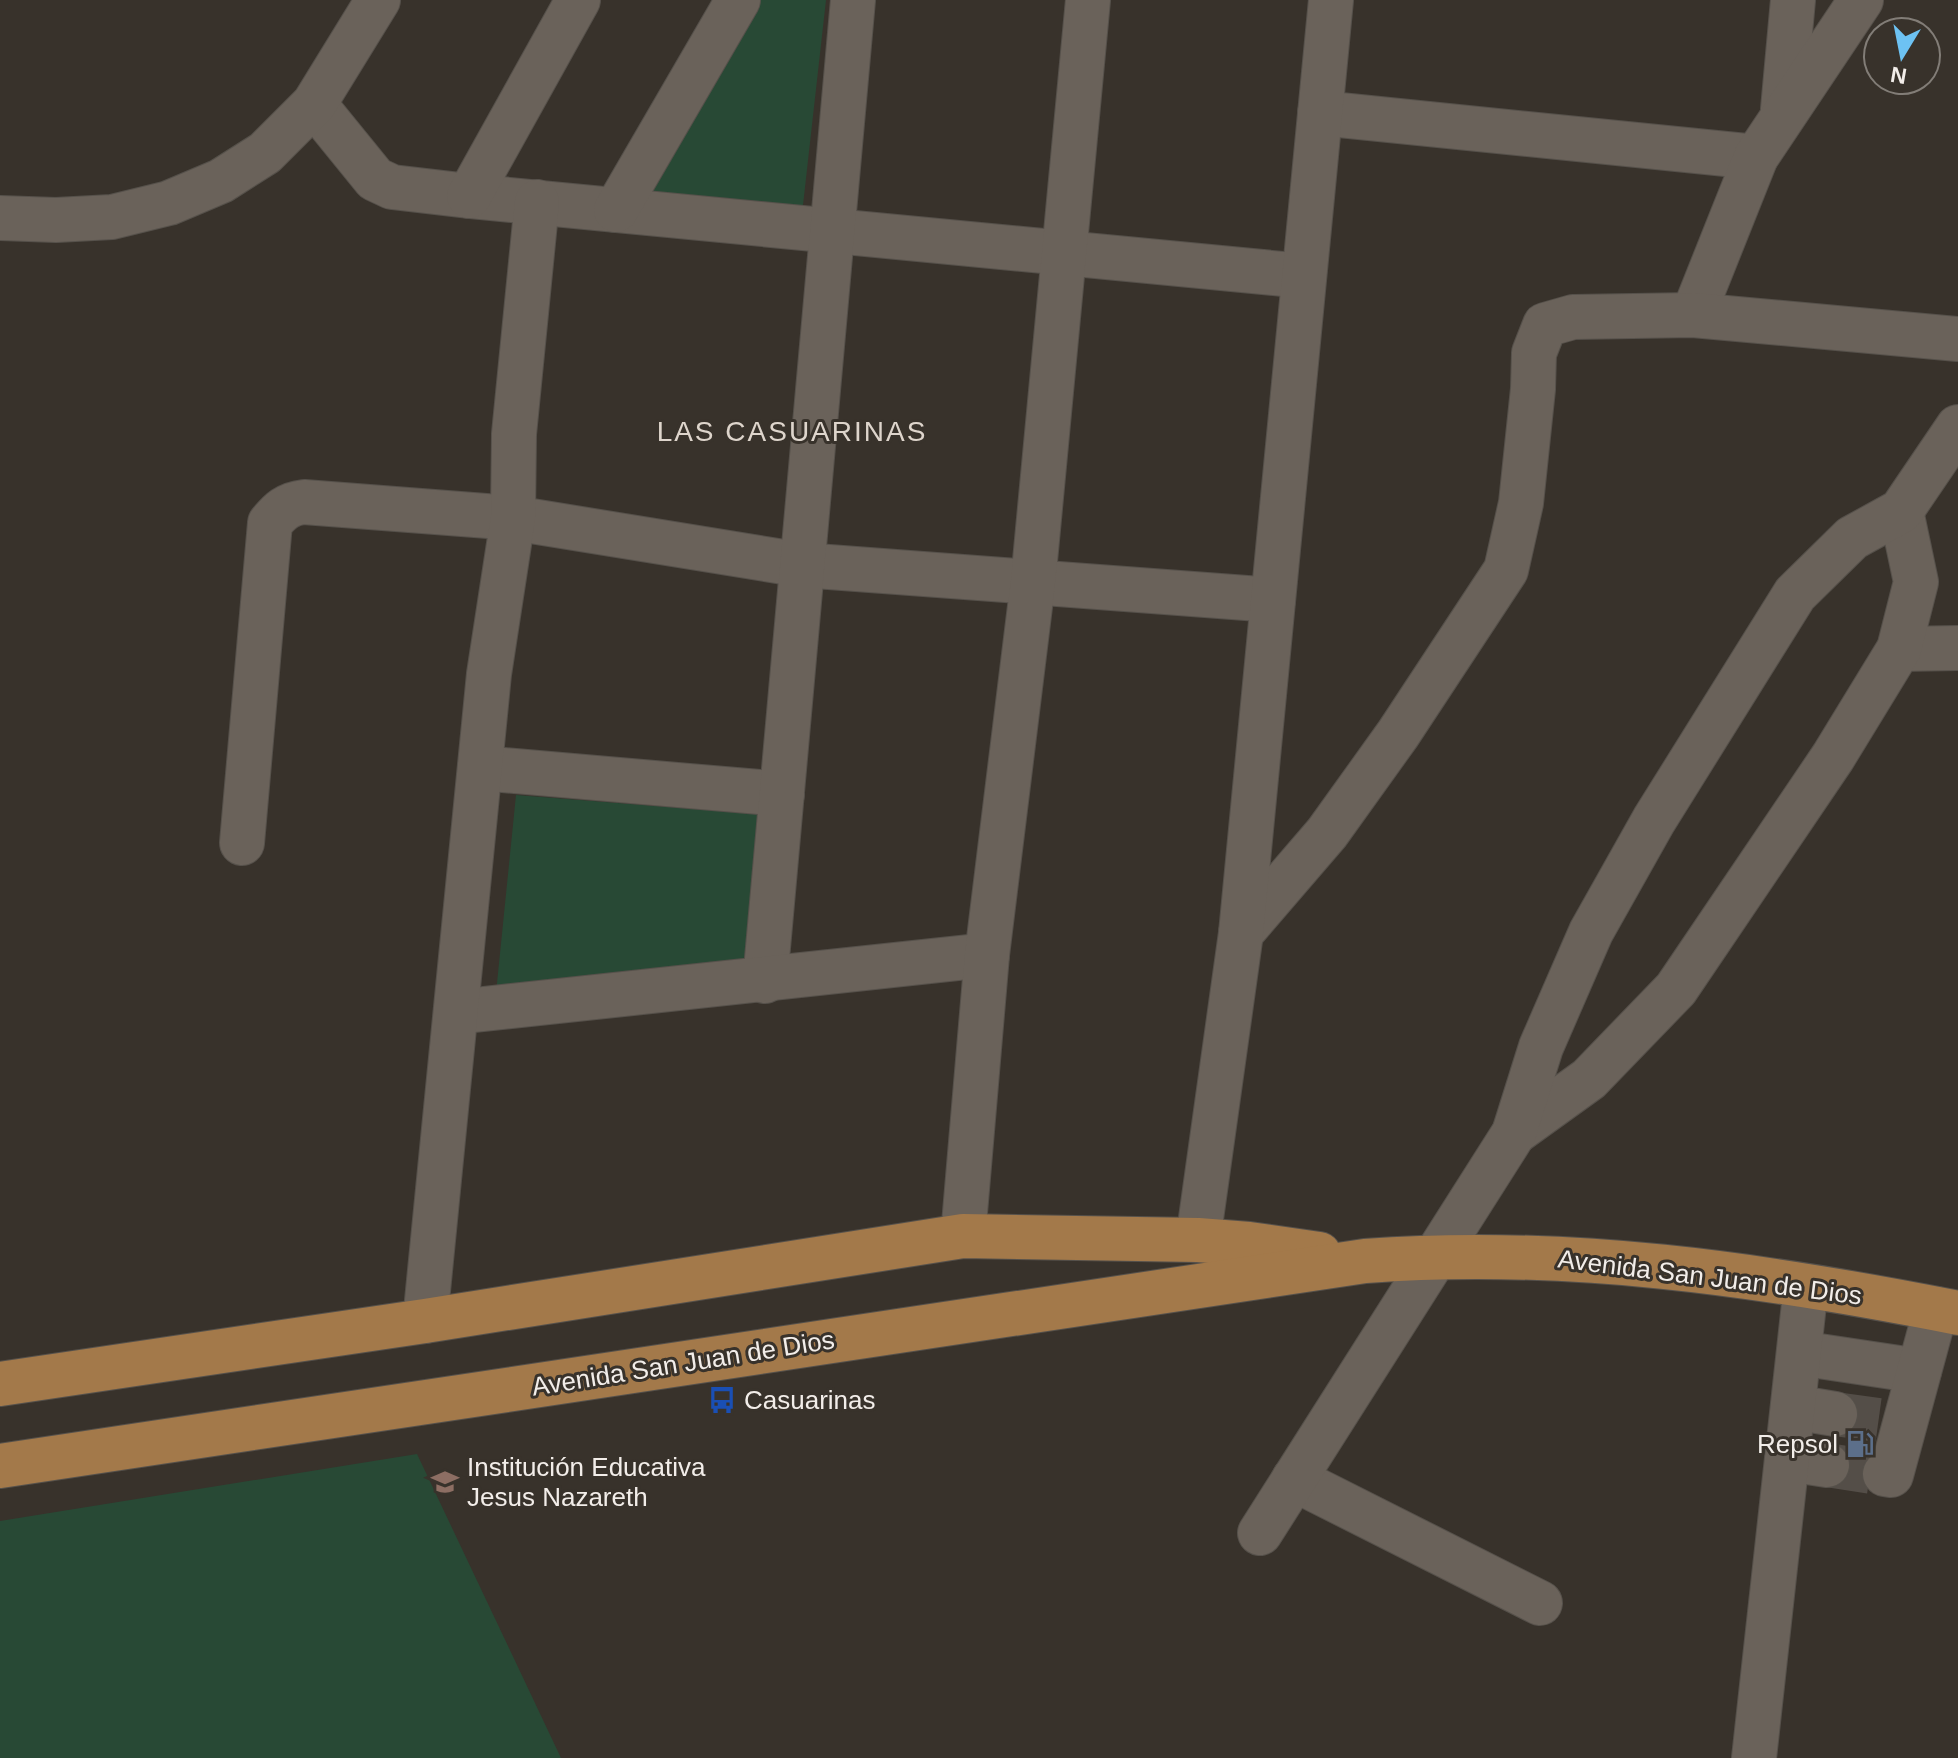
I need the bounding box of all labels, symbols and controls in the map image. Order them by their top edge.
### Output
north arrow [1862,16,1942,96]
text: N [1889,62,1909,89]
district label: LAS CASUARINAS [657,416,927,447]
street label: Avenida San Juan de Dios [1556,1243,1864,1311]
street label: Avenida San Juan de Dios [530,1324,836,1402]
bus stop icon: Casuarinas [707,1385,737,1415]
place label: Casuarinas [744,1385,876,1415]
place label: Repsol [1757,1429,1838,1459]
fuel station icon: Repsol [1845,1429,1875,1459]
place label: Institución Educativa Jesus Nazareth [467,1452,706,1512]
school or university icon: Institución Educativa Jesus Nazareth [430,1467,460,1497]

